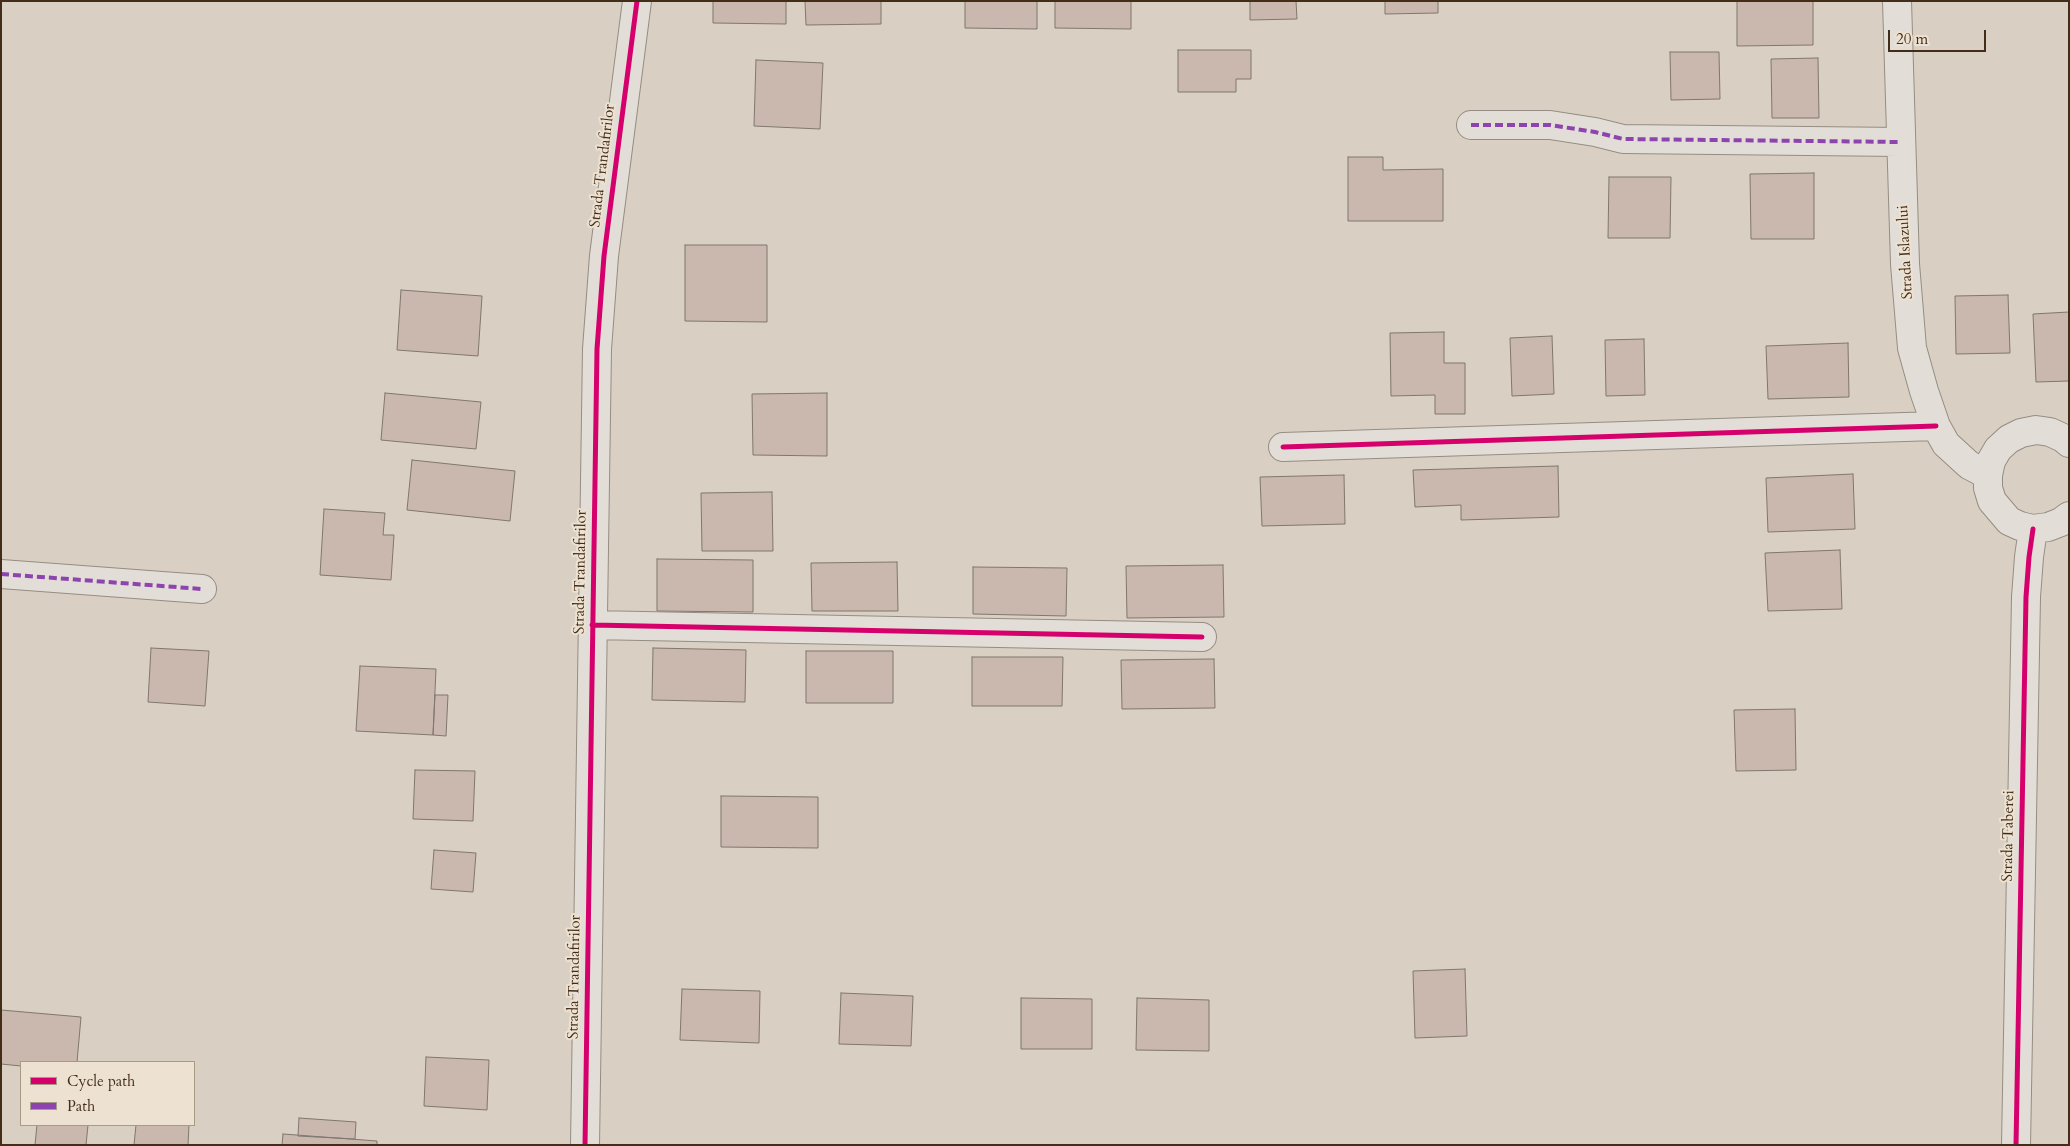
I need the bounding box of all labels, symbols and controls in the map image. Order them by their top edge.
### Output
scale bar [1890,20,1988,52]
text: 20 m [1896,29,1928,49]
street label: Strada Trandafirilor [587,103,619,229]
street label: Strada Islazului [1895,204,1917,300]
street label: Strada Trandafirilor [571,510,591,634]
street label: Strada Taberei [1999,790,2019,882]
street label: Strada Trandafirilor [565,915,585,1039]
legend [20,1061,195,1126]
text: Cycle path [67,1071,135,1091]
text: Path [67,1096,95,1116]

